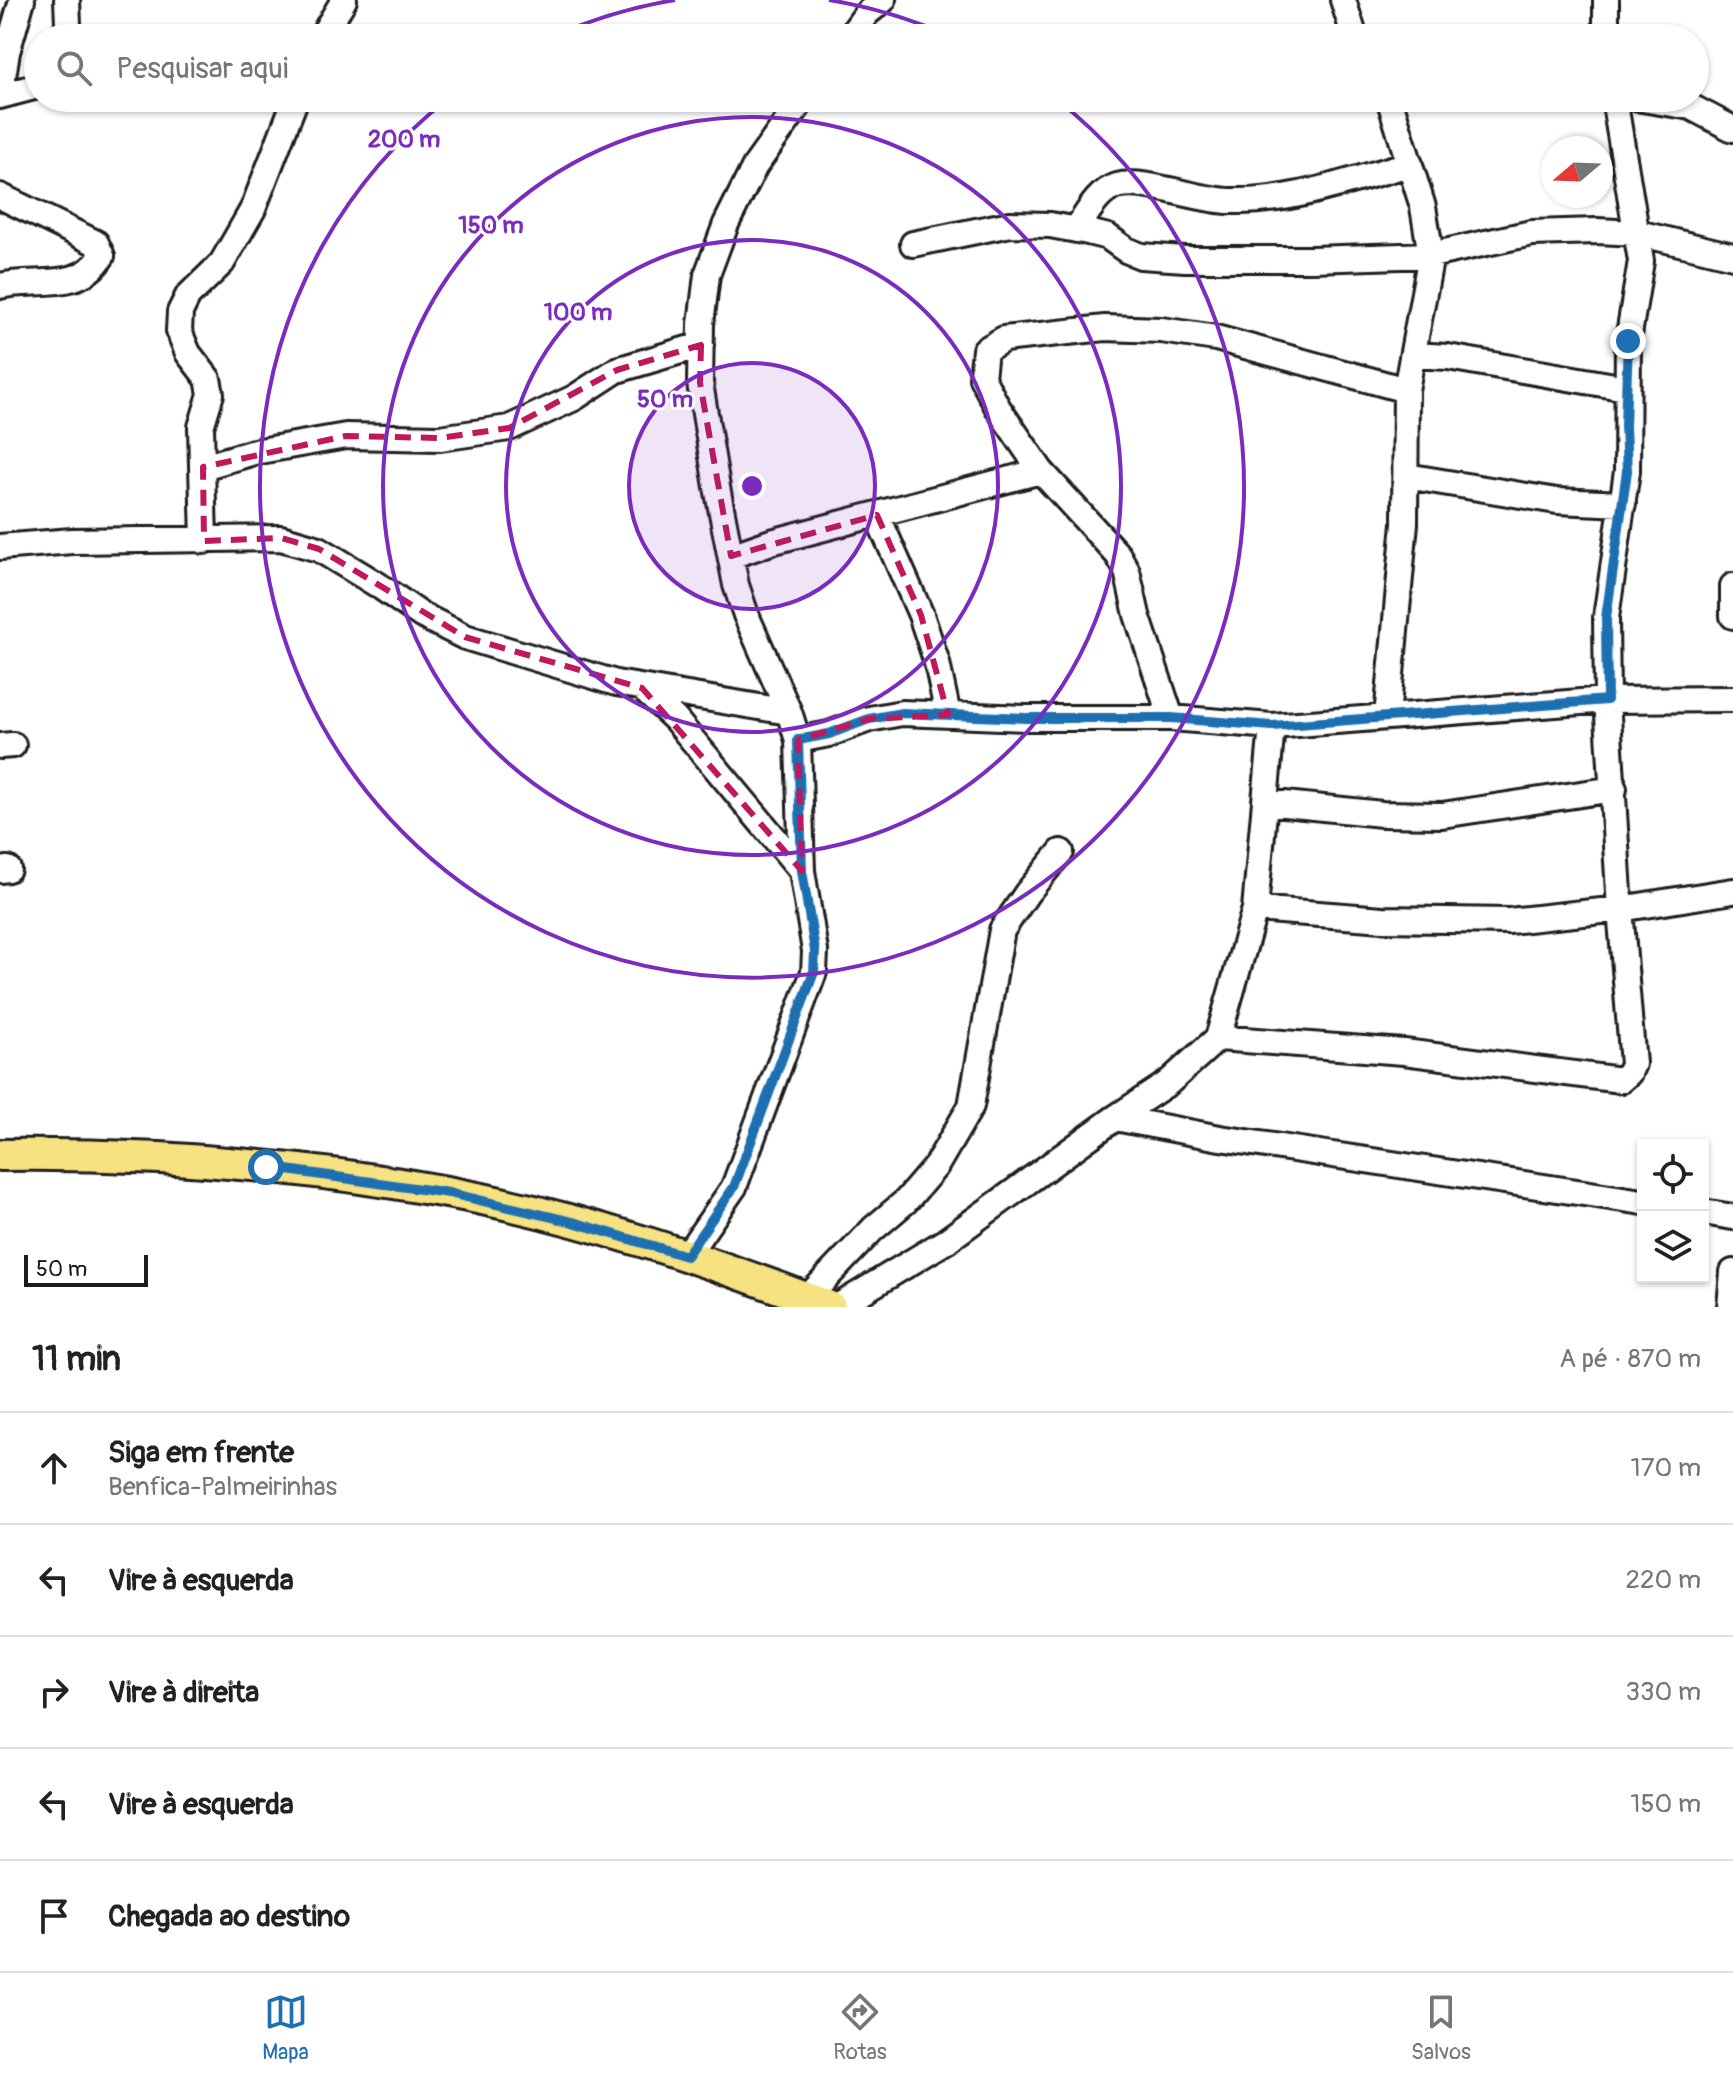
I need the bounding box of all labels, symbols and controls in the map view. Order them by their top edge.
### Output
search box [24,24,1709,112]
icon: search [52,46,96,90]
text: Pesquisar aqui [116,50,288,87]
text: 200 m [368,125,440,154]
north arrow [1541,136,1613,208]
text: 150 m [458,211,524,240]
text: 100 m [544,298,612,327]
route end [1610,323,1646,359]
text: 50 m [637,385,693,414]
centre of rings [738,472,766,500]
map controls [1637,1139,1709,1283]
button: locate [1637,1139,1709,1211]
route start [248,1149,284,1185]
button: layers [1637,1211,1709,1283]
scale bar [24,1251,148,1287]
text: 50 m [36,1255,87,1283]
text: 11 min [32,1338,121,1381]
text: A pé · 870 m [1559,1343,1701,1375]
text: Siga em frente [108,1434,294,1471]
icon: ahead [32,1446,76,1490]
text: 170 m [1631,1452,1701,1484]
text: Benfica-Palmeirinhas [108,1471,337,1503]
icon: left [32,1558,76,1602]
text: Vire à esquerda [108,1562,294,1599]
text: 220 m [1625,1564,1701,1596]
icon: right [32,1670,76,1714]
text: Vire à direita [108,1674,259,1711]
text: 330 m [1625,1676,1701,1708]
icon: left [32,1782,76,1826]
text: Vire à esquerda [108,1786,294,1823]
text: 150 m [1630,1788,1701,1820]
icon: arrive [32,1894,76,1938]
text: Chegada ao destino [108,1898,350,1935]
tab: Mapa [262,1990,309,2066]
tab: Rotas [833,1990,887,2066]
tab: Salvos [1411,1990,1471,2066]

